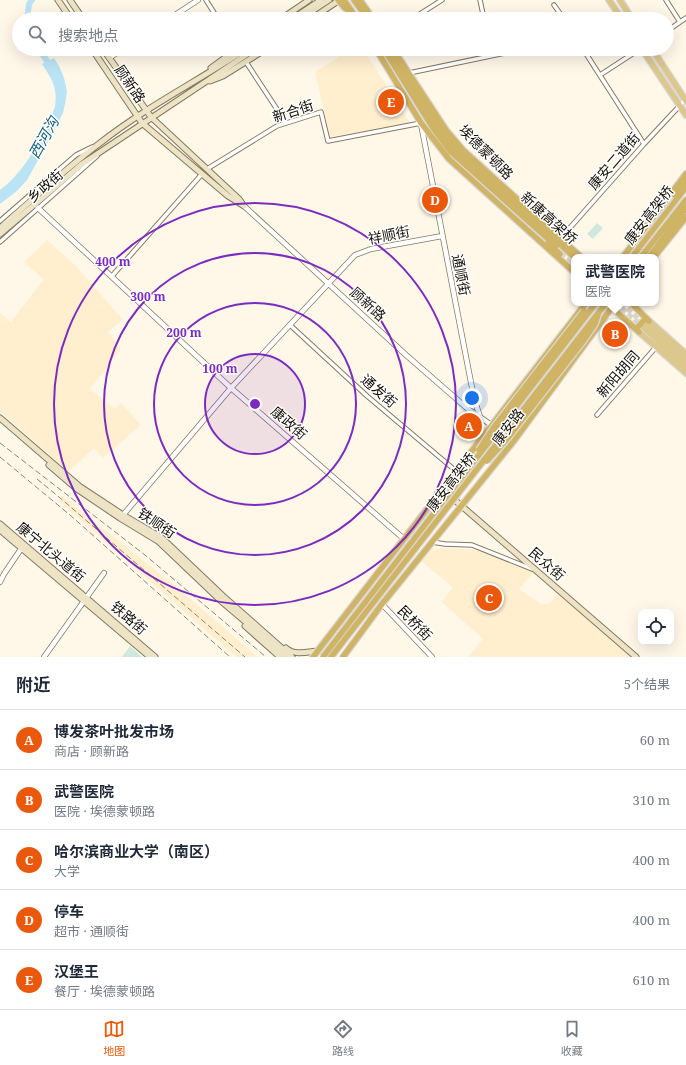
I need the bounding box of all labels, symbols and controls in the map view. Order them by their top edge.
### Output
search box [12,12,674,56]
icon: search [26,23,48,45]
text: 搜索地点 [58,25,118,45]
street label: 顾新路 [111,61,150,106]
pin: E [378,87,404,117]
street label: 新合街 [270,95,316,126]
water label: 西河沟 [23,111,64,162]
street label: 埃德蒙顿路 [455,120,518,183]
street label: 康安二道街 [583,128,644,193]
street label: 乡政街 [23,165,67,207]
street label: 康安高架桥 [620,181,678,248]
pin: D [422,185,448,215]
street label: 新康高架桥 [517,187,582,248]
street label: 祥顺街 [366,221,411,248]
street label: 通顺街 [448,252,475,297]
text: 400 m [95,253,131,270]
popup [571,254,659,306]
text: 武警医院 [585,261,645,281]
text: 医院 [585,282,611,300]
street label: 顾新路 [346,283,390,325]
text: 300 m [130,288,166,305]
pin: B [602,319,628,349]
text: 200 m [166,324,202,341]
street label: 新阳胡同 [592,346,643,401]
text: 100 m [202,360,238,377]
street label: 通发街 [357,370,401,412]
your location [462,388,482,408]
centre of rings [248,397,262,411]
street label: 康政街 [267,402,311,444]
street label: 康安路 [487,404,528,449]
pin: A [456,411,482,441]
street label: 康安高架桥 [422,448,480,515]
street label: 铁顺街 [135,503,180,542]
street label: 康宁北头道街 [13,517,90,586]
street label: 民众街 [525,543,569,585]
pin: C [476,583,502,613]
street label: 铁路街 [107,597,151,639]
street label: 民桥街 [394,601,437,644]
map controls [638,609,674,645]
button: locate [638,609,674,645]
text: 附近 [16,673,50,696]
text: 5个结果 [624,675,670,693]
text: 博发茶叶批发市场 [54,721,174,741]
text: A [24,731,34,749]
text: 60 m [640,731,670,749]
text: 商店 · 顾新路 [54,742,129,760]
text: 武警医院 [54,781,114,801]
text: B [25,791,33,809]
text: 310 m [633,791,670,809]
text: 医院 · 埃德蒙顿路 [54,802,155,820]
text: 哈尔滨商业大学（南区） [54,841,219,861]
text: C [25,851,33,869]
text: 400 m [633,851,670,869]
text: 大学 [54,862,80,880]
text: 停车 [54,901,84,921]
text: D [24,911,34,929]
text: 400 m [633,911,670,929]
text: 超市 · 通顺街 [54,922,129,940]
text: 汉堡王 [54,961,99,981]
text: E [25,971,33,989]
text: 610 m [633,971,670,989]
text: 餐厅 · 埃德蒙顿路 [54,982,155,1000]
tab: 地图 [103,1018,125,1058]
tab: 路线 [332,1018,354,1058]
tab: 收藏 [561,1018,583,1058]

